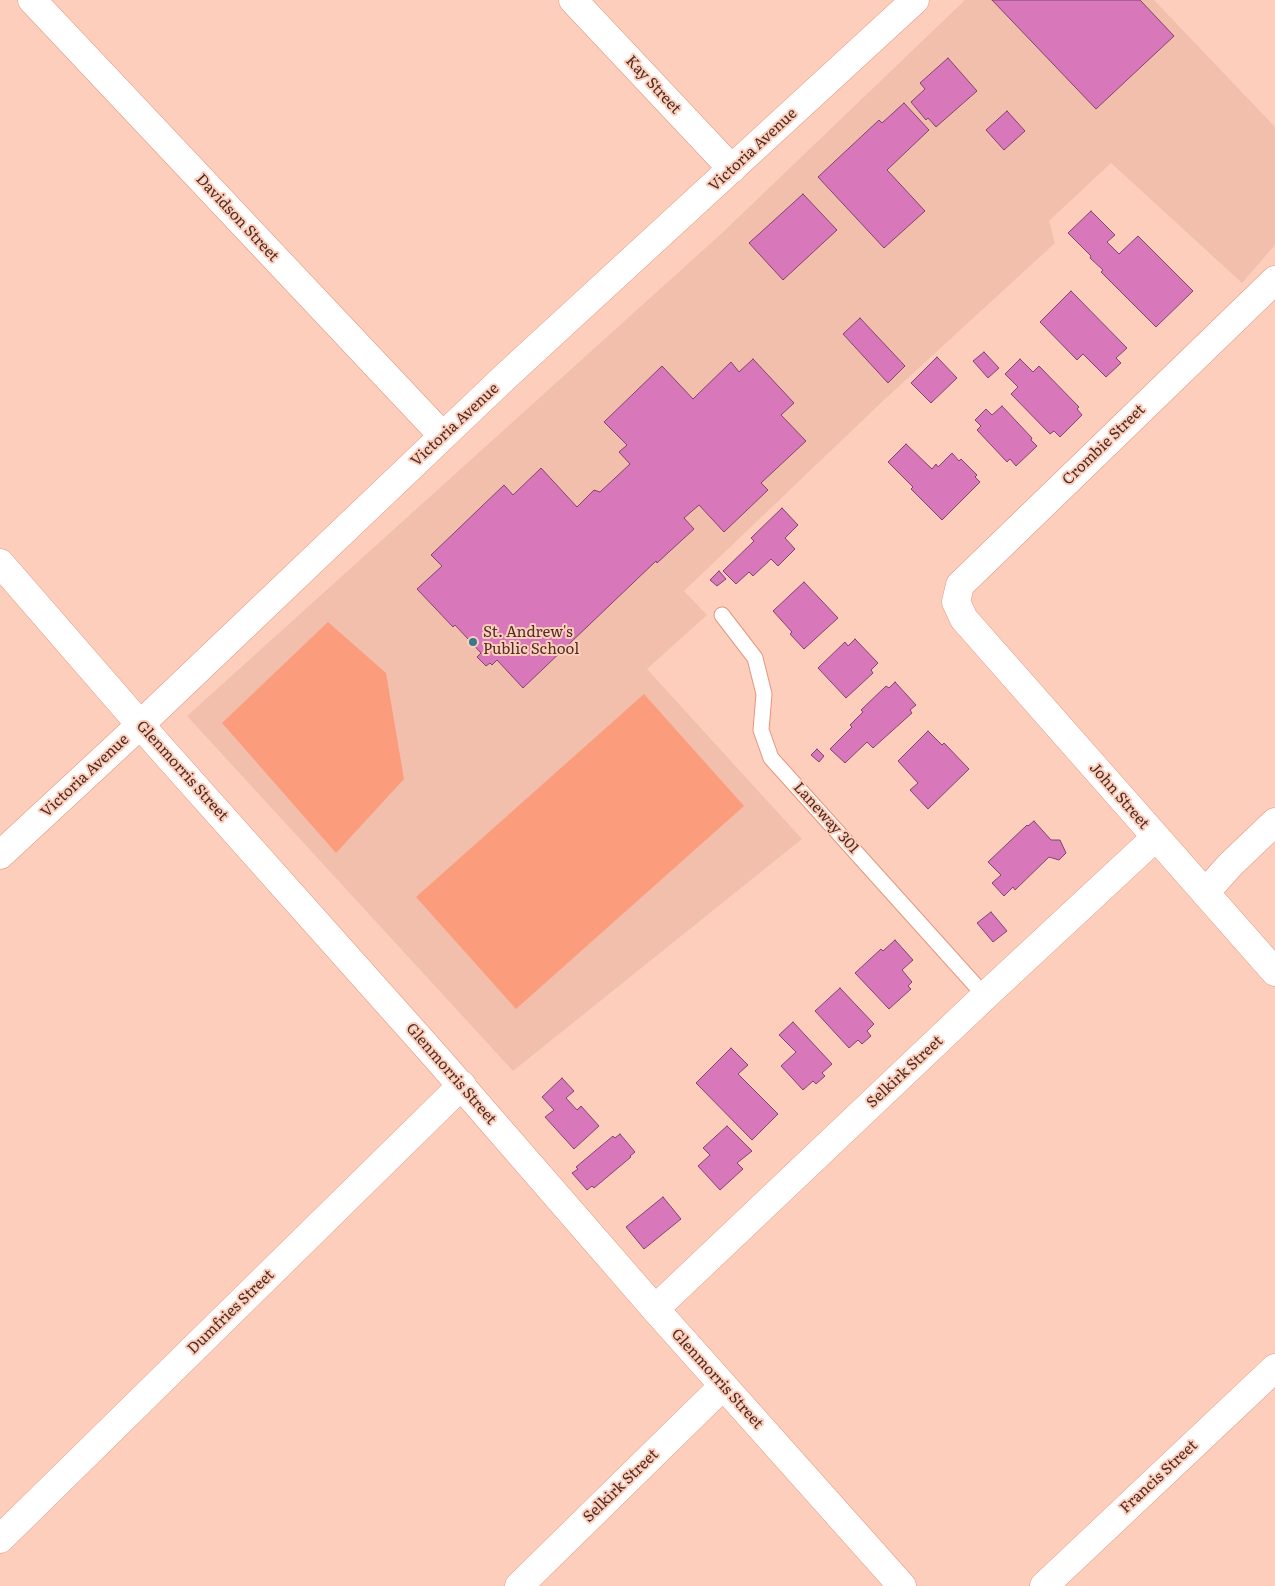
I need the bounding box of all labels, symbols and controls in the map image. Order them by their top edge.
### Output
street label: Kay Street [622,52,684,118]
street label: Victoria Avenue [705,105,801,195]
street label: Davidson Street [192,170,282,266]
street label: Victoria Avenue [407,380,503,470]
street label: Crombie Street [1059,401,1149,489]
place label: St. Andrew's Public School [483,624,579,659]
marker: St. Andrew's Public School [467,636,479,648]
street label: Glenmorris Street [132,717,232,825]
street label: Victoria Avenue [37,731,133,821]
street label: John Street [1085,759,1153,833]
street label: Laneway 301 [789,779,863,857]
street label: Glenmorris Street [402,1020,500,1128]
street label: Selkirk Street [863,1032,947,1112]
street label: Dumfries Street [184,1266,278,1358]
street label: Glenmorris Street [667,1325,767,1433]
street label: Francis Street [1117,1437,1201,1517]
street label: Selkirk Street [580,1446,662,1526]

